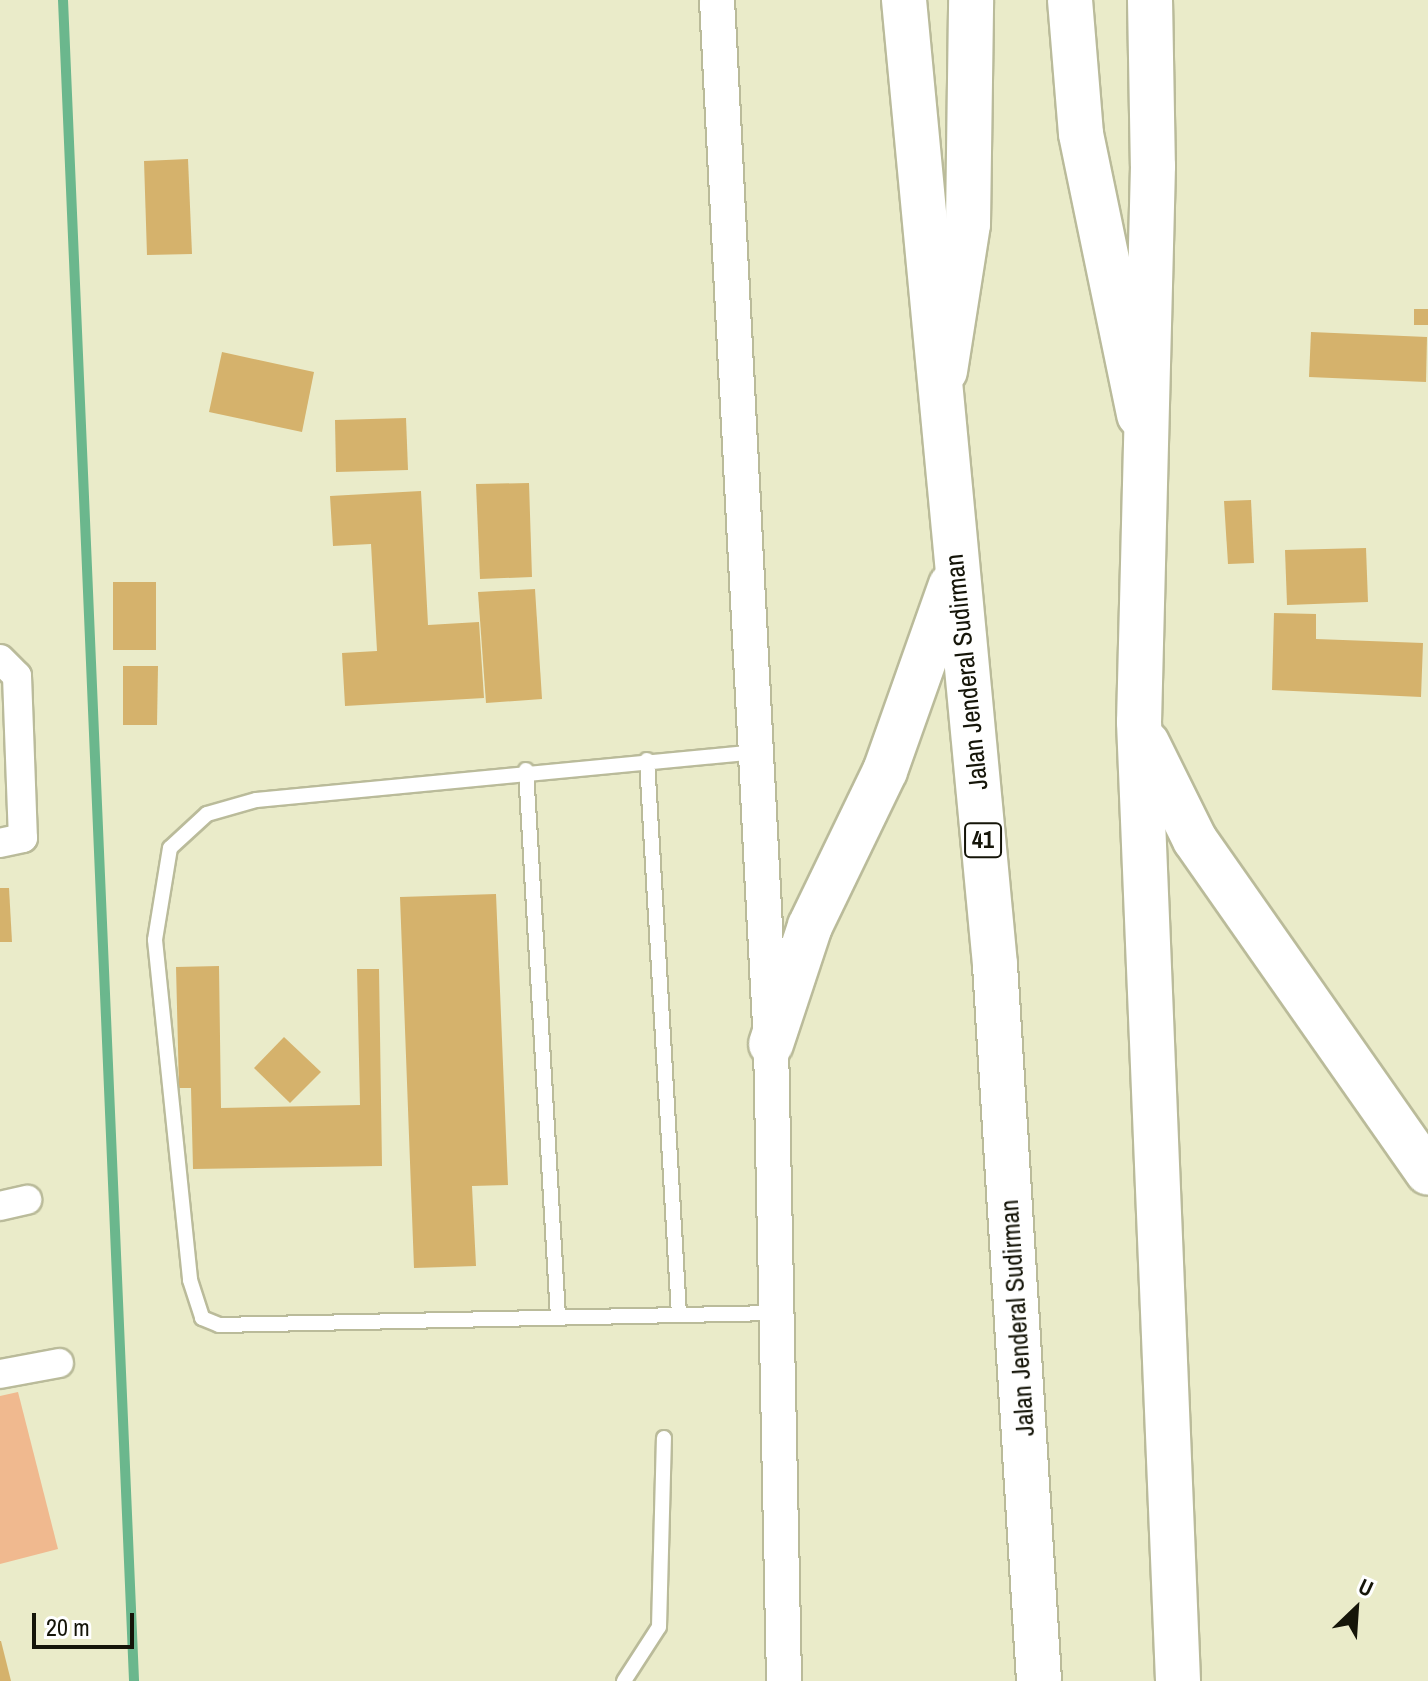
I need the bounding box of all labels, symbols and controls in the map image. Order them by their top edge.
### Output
street label: Jalan Jenderal Sudirman [938,553,994,791]
road number: 41 [963,820,1003,860]
street label: Jalan Jenderal Sudirman [993,1199,1041,1437]
north arrow [1316,1569,1396,1649]
text: U [1354,1571,1378,1604]
scale bar [36,1597,138,1647]
text: 20 m [46,1611,90,1643]

